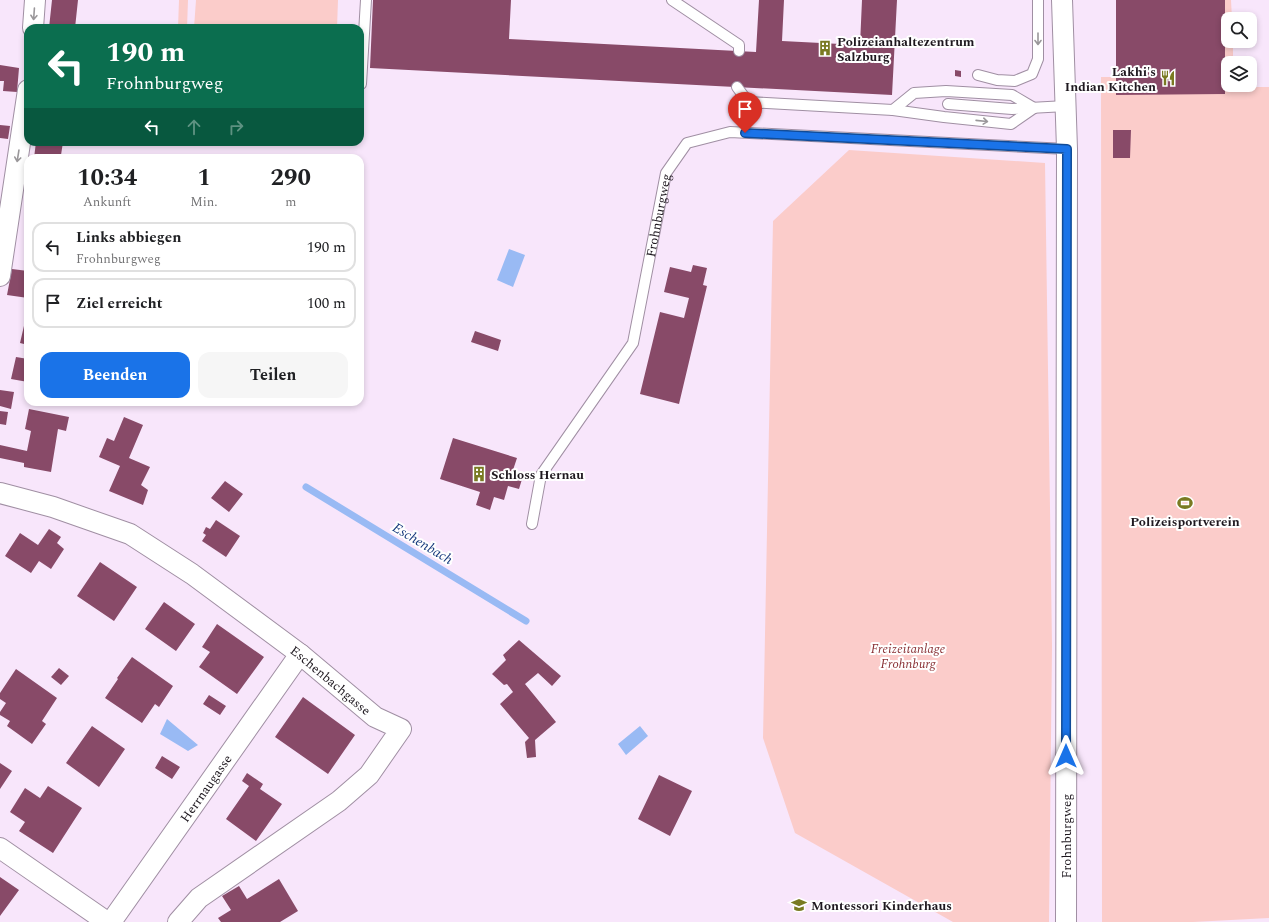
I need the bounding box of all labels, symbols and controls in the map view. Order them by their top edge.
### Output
one-way arrow [31,7,38,20]
map controls [1221,12,1257,92]
button: search [1221,12,1257,48]
text: 190 m [106,31,185,74]
place label: Polizeianhaltezentrum Salzburg [837,32,975,67]
one-way arrow [1034,32,1042,45]
building icon: Polizeianhaltezentrum Salzburg [816,39,834,57]
icon: left [40,40,92,92]
button: layers [1221,56,1257,92]
place label: Lakhi's Indian Kitchen [1065,62,1156,97]
restaurant icon: Lakhi's Indian Kitchen [1159,69,1177,87]
text: Frohnburgweg [106,70,223,97]
pin [728,92,762,133]
icon: arrive [734,98,756,120]
icon: left [141,116,163,138]
icon: ahead [183,116,205,138]
icon: right [225,116,247,138]
one-way arrow [975,118,988,125]
one-way arrow [14,149,22,162]
text: 10:34 [77,160,137,196]
text: 1 [197,160,211,196]
text: 290 [271,160,311,196]
street label: Frohnburgweg [641,172,677,259]
text: Ankunft [83,192,131,212]
text: Min. [190,192,218,212]
text: m [285,192,296,212]
text: Links abbiegen [76,226,181,249]
icon: left [42,236,64,258]
text: 190 m [307,236,346,259]
text: Frohnburgweg [76,249,161,269]
icon: arrive [42,292,64,314]
text: Ziel erreicht [76,292,162,315]
text: 100 m [307,292,346,315]
button: Beenden [40,352,190,398]
button: Teilen [198,352,348,398]
building icon: Schloss Hernau [470,465,488,483]
place label: Schloss Hernau [491,465,584,485]
sports icon: Polizeisportverein [1176,494,1194,512]
place label: Polizeisportverein [1130,512,1240,532]
water label: Eschenbach [388,517,457,570]
park label: Freizeitanlage Frohnburg [871,639,946,674]
street label: Eschenbachgasse [286,641,375,721]
position arrow [1045,735,1087,777]
street label: Herrnaugasse [175,750,237,827]
street label: Frohnburgweg [1057,794,1077,878]
school or university icon: Montessori Kinderhaus [790,896,808,914]
place label: Montessori Kinderhaus [811,896,952,916]

